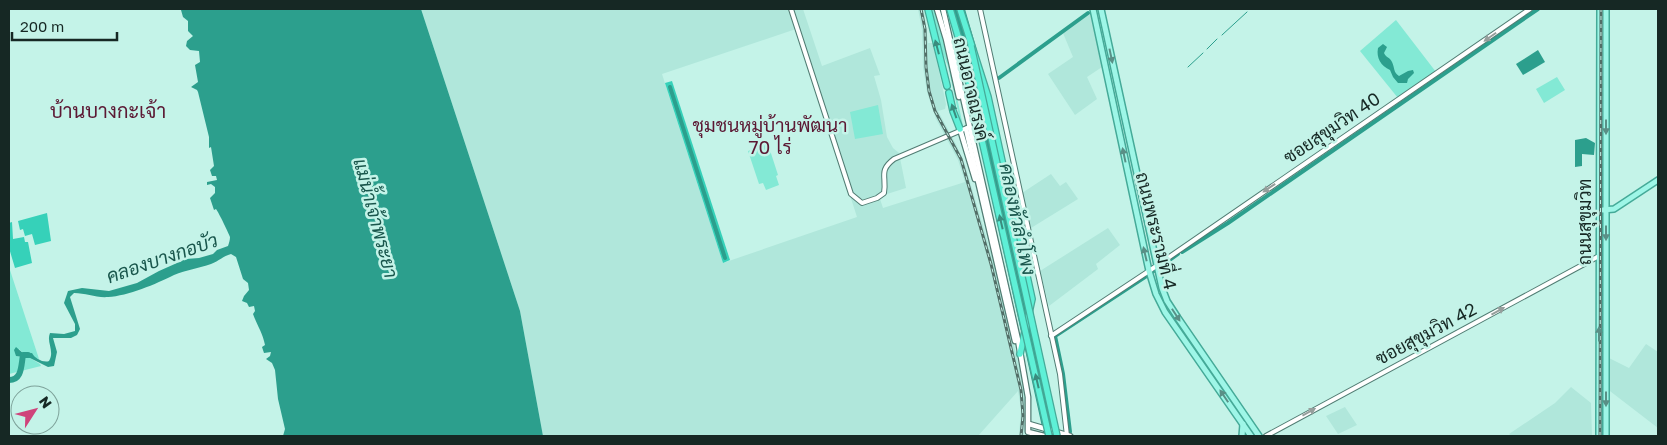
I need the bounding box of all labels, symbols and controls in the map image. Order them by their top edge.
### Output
scale bar [12,10,118,42]
text: 200 m [20,17,64,35]
one-way arrow [1483,32,1497,42]
street label: ถนนอาจณรงค์ [949,35,996,143]
one-way arrow [933,40,941,55]
one-way arrow [1107,49,1115,64]
street label: ซอยสุขุมวิท 40 [1279,87,1385,169]
district label: บ้านบางกะเจ้า [50,98,166,122]
one-way arrow [950,103,958,118]
district label: ชุมชนหมู่บ้านพัฒนา 70 ไร่ [693,113,847,158]
one-way arrow [1602,120,1610,136]
one-way arrow [1119,146,1127,162]
water label: แม่น้ำเจ้าพระยา [349,155,406,280]
water label: คลองหัวลำโพง [995,161,1042,277]
street label: ถนนพระรามที่ 4 [1132,169,1186,292]
street label: ถนนสุขุมวิท [1573,179,1597,265]
one-way arrow [1262,183,1276,192]
one-way arrow [997,215,1005,230]
one-way arrow [1602,226,1610,242]
water label: คลองบางกอบัว [103,228,221,287]
one-way arrow [1141,246,1149,261]
street label: ซอยสุขุมวิท 42 [1371,297,1481,371]
one-way arrow [1491,306,1505,315]
one-way arrow [1171,308,1181,321]
one-way arrow [1595,326,1603,342]
one-way arrow [1033,373,1041,388]
north arrow [10,385,60,435]
one-way arrow [1219,389,1229,403]
one-way arrow [1602,391,1610,407]
text: N [36,393,56,411]
one-way arrow [1302,408,1315,417]

